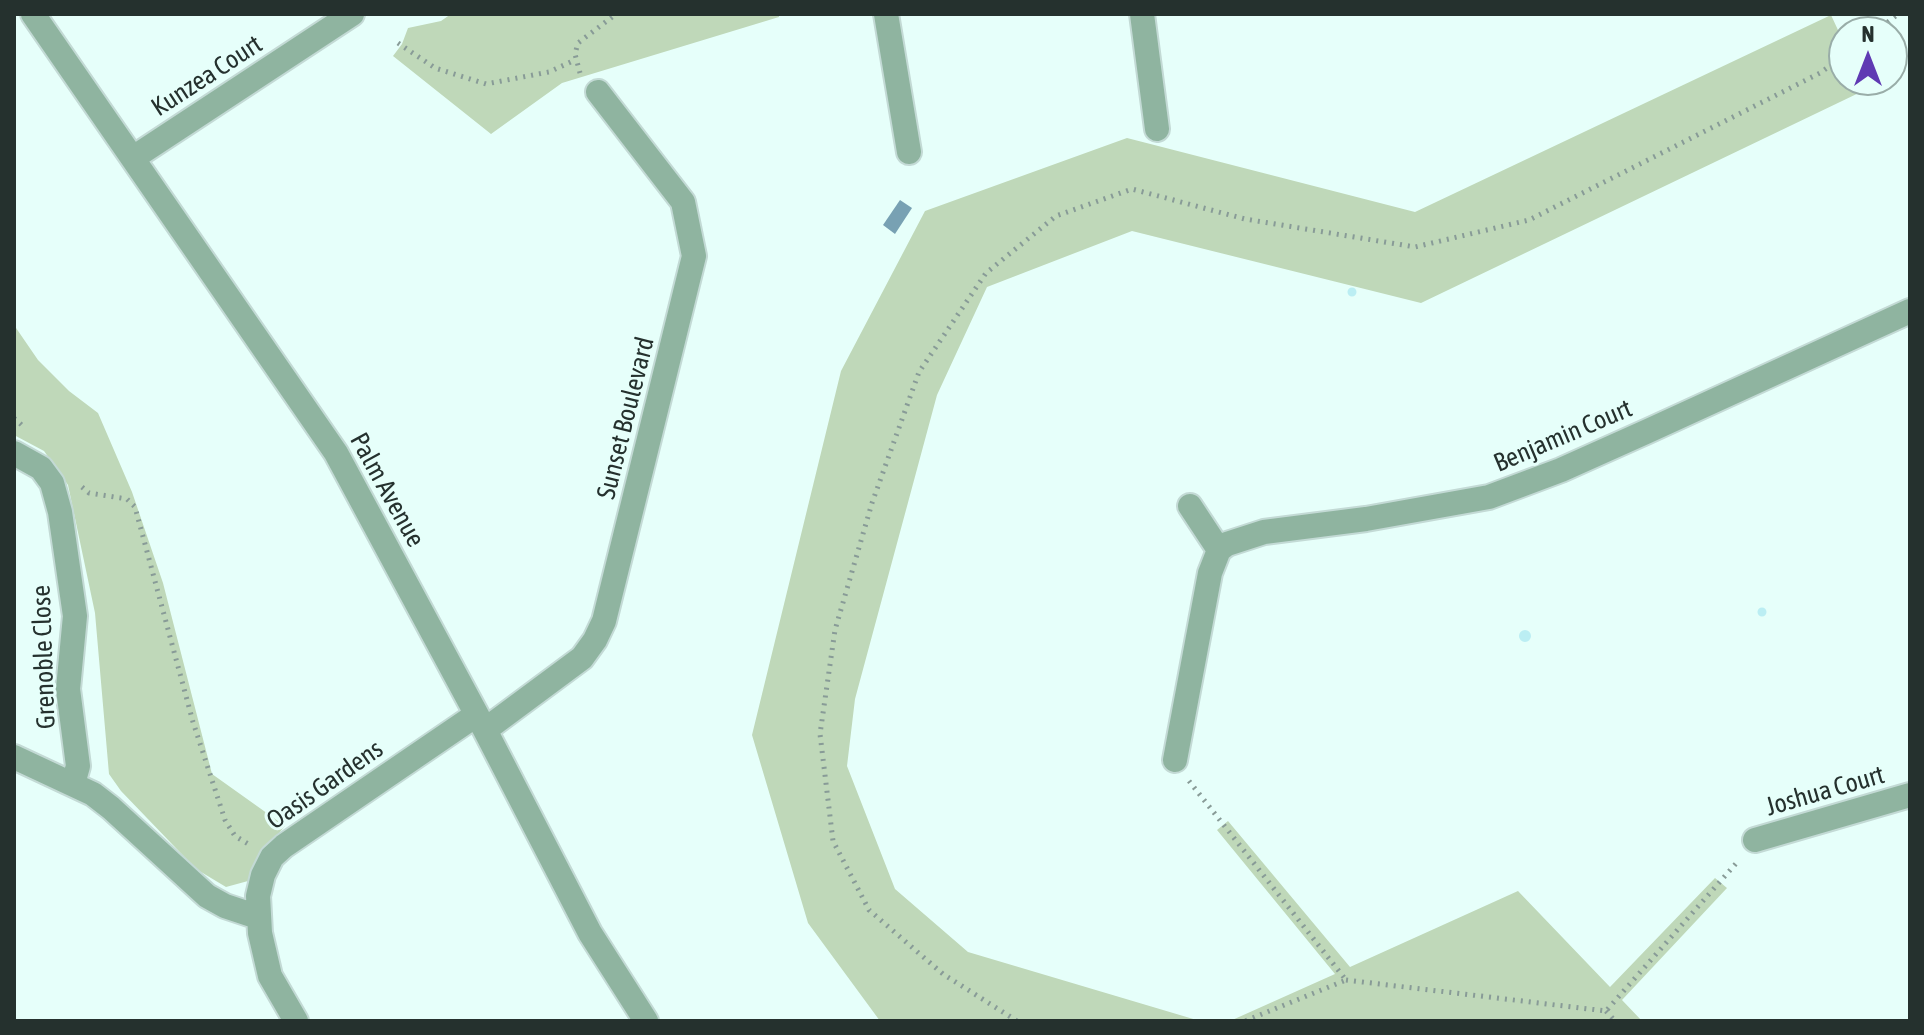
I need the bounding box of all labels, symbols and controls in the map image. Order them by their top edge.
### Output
north arrow [1828,16,1908,96]
text: N [1862,21,1874,47]
street label: Kunzea Court [146,29,268,123]
street label: Sunset Boulevard [591,334,661,502]
street label: Benjamin Court [1489,393,1637,479]
street label: Palm Avenue [343,428,431,552]
street label: Grenoble Close [26,585,62,729]
street label: Oasis Gardens [261,734,389,836]
street label: Joshua Court [1762,759,1888,823]

